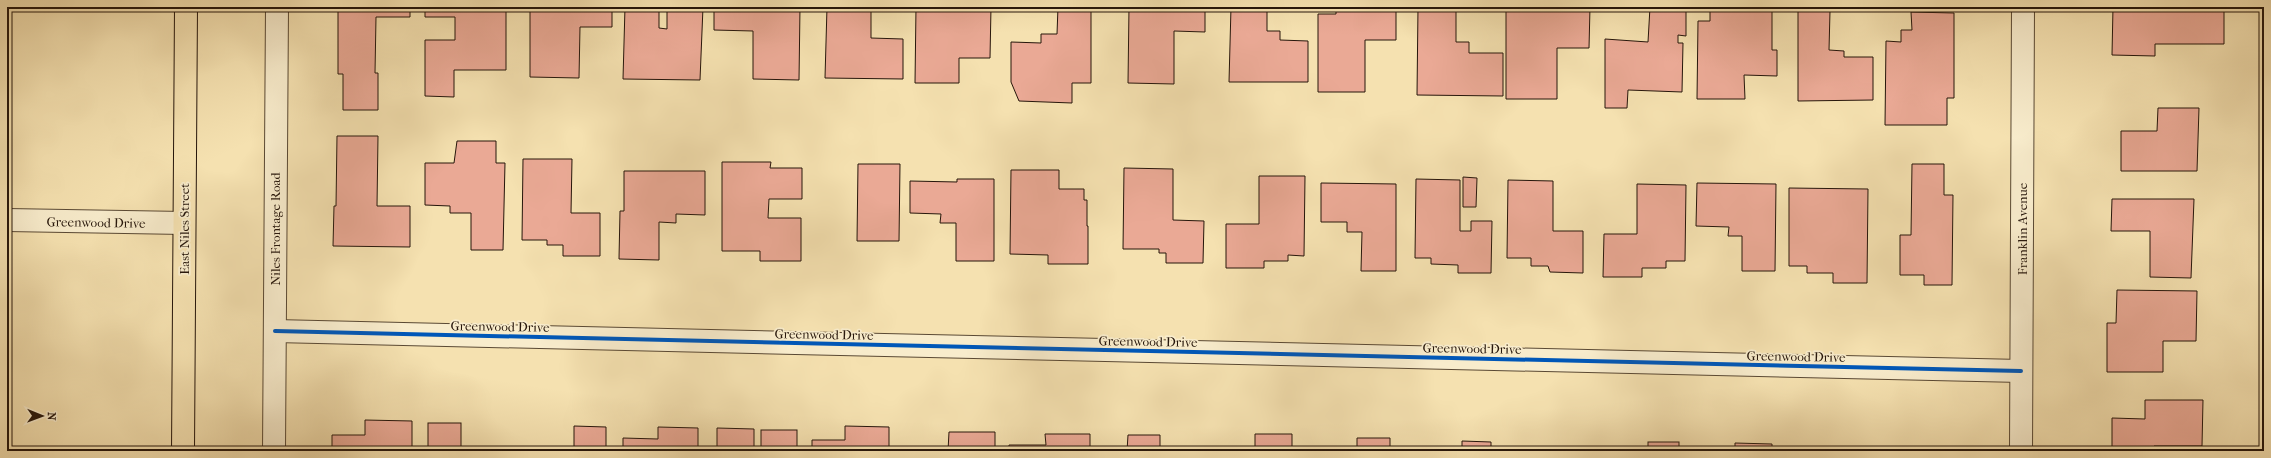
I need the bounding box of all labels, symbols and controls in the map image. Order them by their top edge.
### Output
street label: Niles Frontage Road [268,171,283,286]
street label: Franklin Avenue [2015,182,2030,275]
street label: East Niles Street [177,183,192,275]
street label: Greenwood Drive [46,214,146,231]
street label: Greenwood Drive [450,318,550,335]
street label: Greenwood Drive [774,326,874,343]
street label: Greenwood Drive [1098,333,1198,350]
street label: Greenwood Drive [1422,340,1522,357]
street label: Greenwood Drive [1746,348,1846,365]
north arrow [22,396,62,436]
text: N [45,412,58,421]

